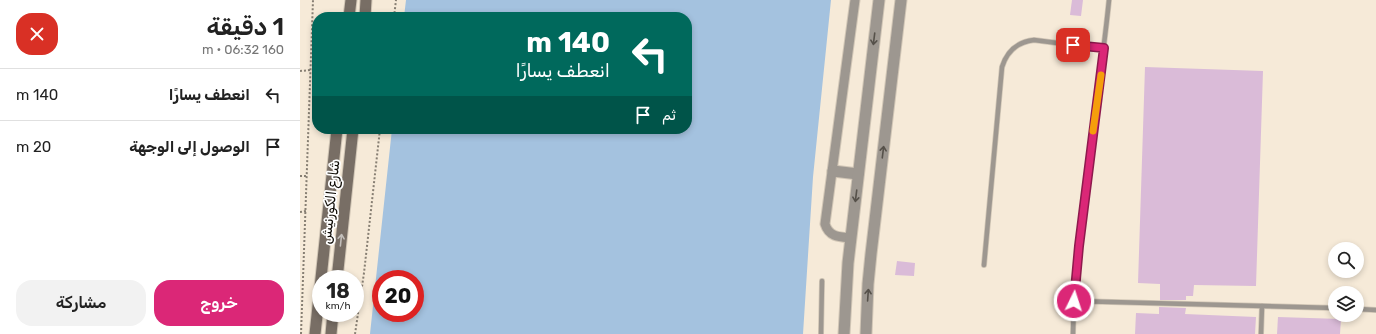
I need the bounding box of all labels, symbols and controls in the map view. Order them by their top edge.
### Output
button: close [16,13,58,55]
text: 1 دقيقة [207,13,284,41]
text: 140 m [526,26,610,59]
icon: left [624,28,676,80]
pin [1056,28,1090,62]
one-way arrow [870,32,878,45]
icon: arrive [1062,34,1084,56]
text: 160 m · 06:32 [202,42,284,57]
text: انعطف يسارًا [516,60,610,82]
icon: left [262,84,284,106]
text: 140 m [16,86,58,104]
text: انعطف يسارًا [169,86,250,104]
icon: arrive [632,104,654,126]
text: ثم [662,106,676,124]
icon: arrive [262,136,284,158]
text: 20 m [16,138,51,156]
text: الوصول إلى الوجهة [129,138,250,156]
one-way arrow [880,146,887,159]
street label: شارع الكورنيش [318,159,345,245]
one-way arrow [852,189,860,202]
one-way arrow [337,234,345,247]
map controls [1328,242,1364,322]
button: search [1328,242,1364,278]
speed limit sign: 20 [372,270,424,322]
text: 18 [326,279,350,303]
button: مشاركة [16,280,146,326]
button: خروج [154,280,284,326]
position arrow [1053,280,1095,322]
button: layers [1328,286,1364,322]
one-way arrow [864,289,871,302]
text: km/h [326,300,350,312]

